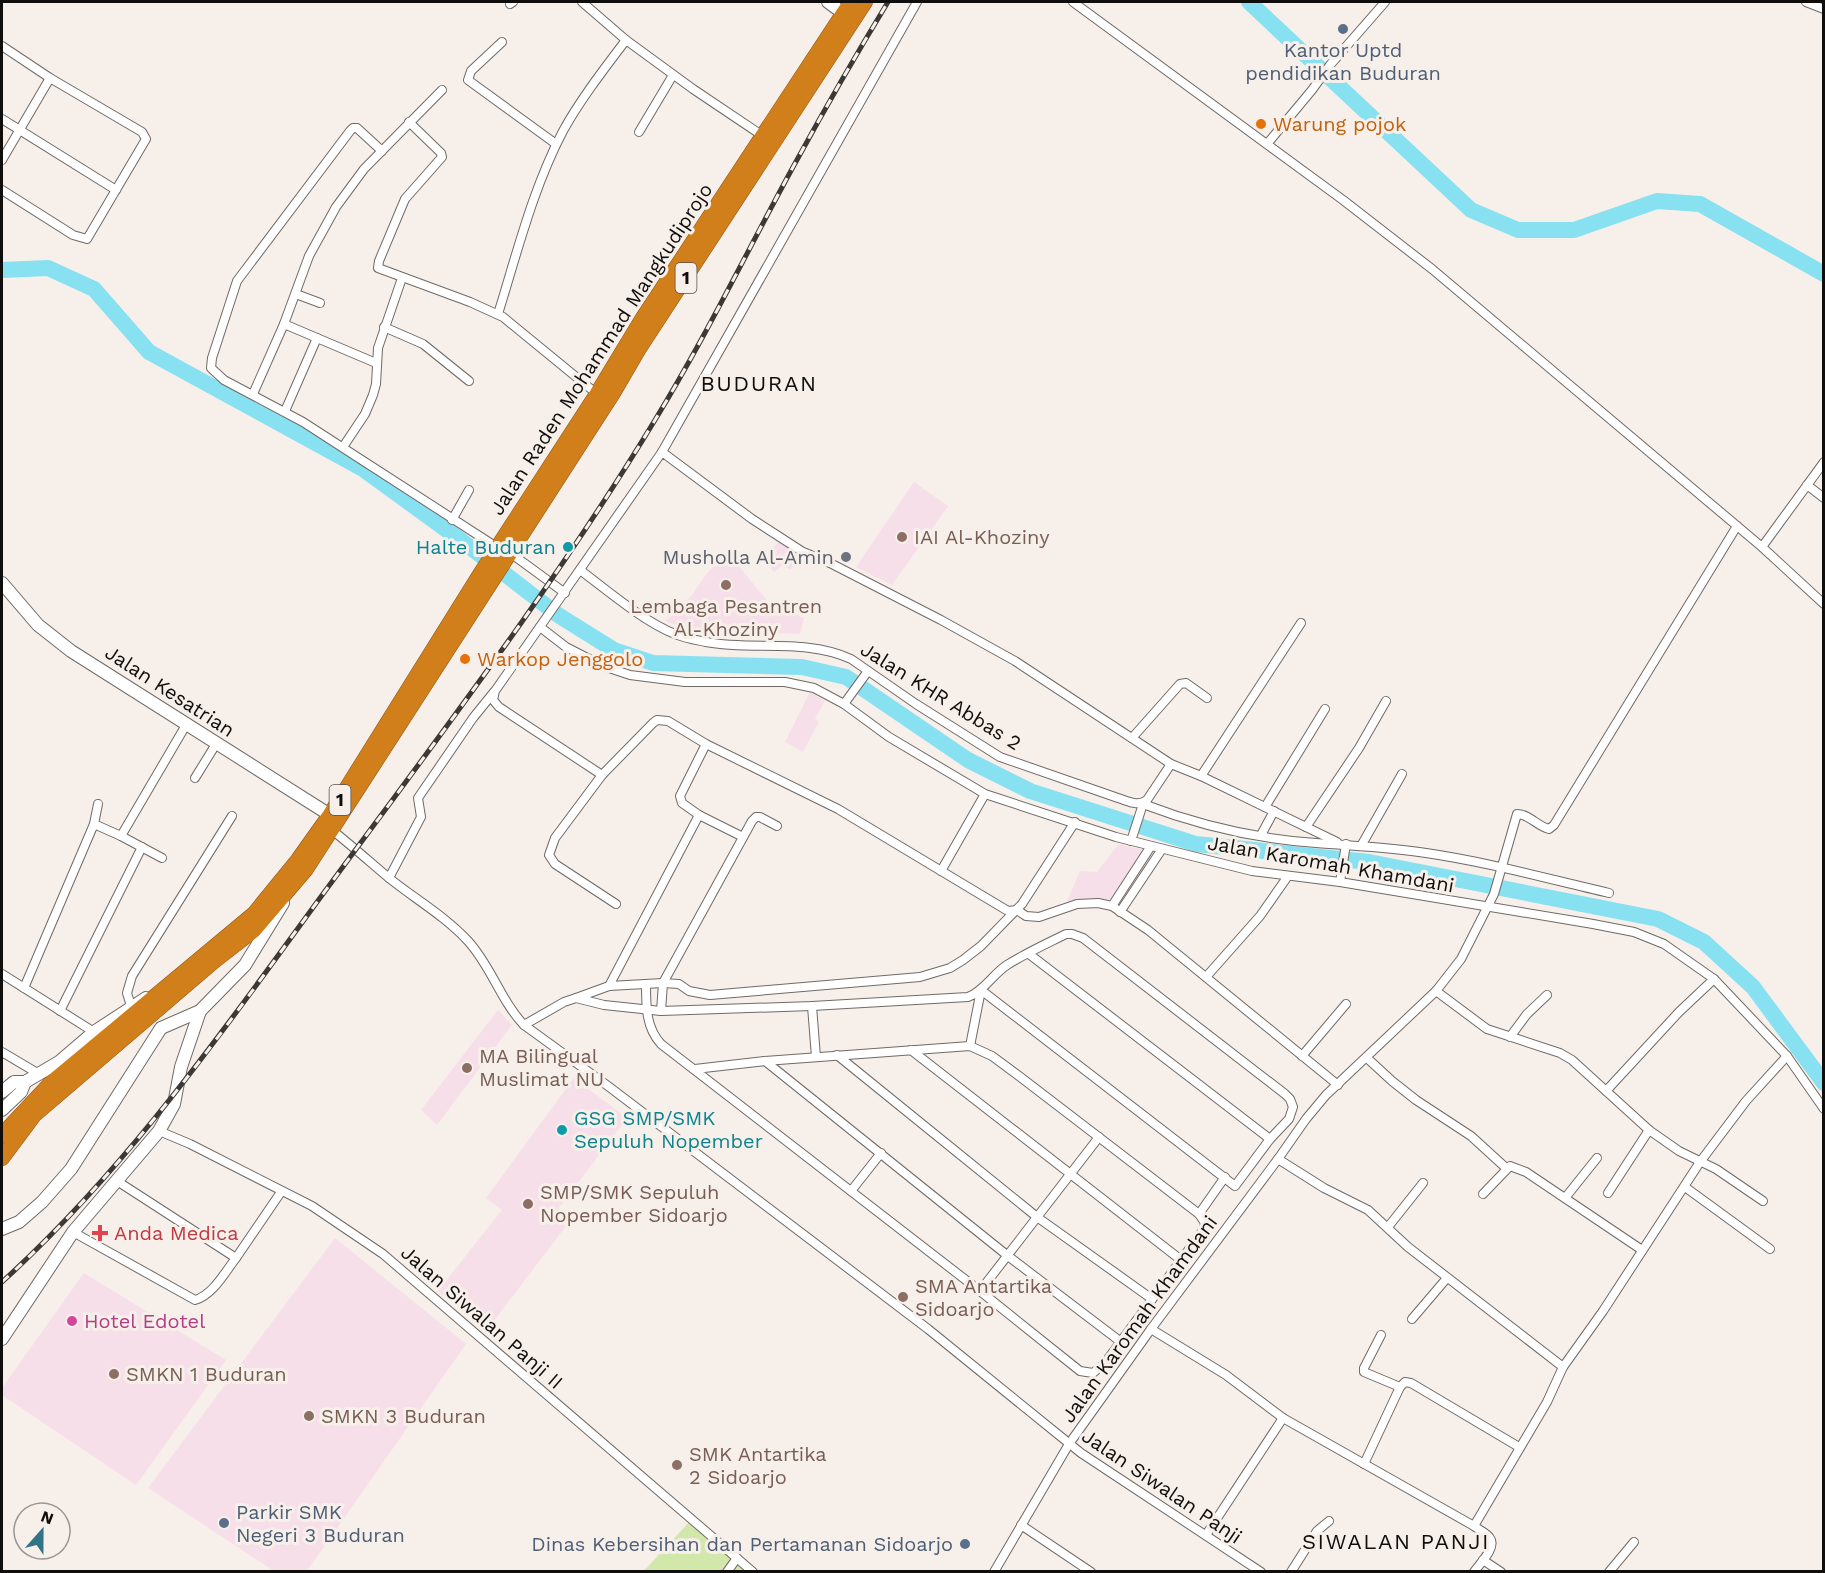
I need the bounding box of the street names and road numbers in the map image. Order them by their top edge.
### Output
street label: Jalan Raden Mohammad Mangkudiprojo [485,179,717,519]
road number: 1 [676,263,696,293]
street label: Jalan KHR Abbas 2 [856,637,1026,755]
street label: Jalan Kesatrian [101,640,239,742]
road number: 1 [330,785,350,815]
street label: Jalan Karomah Khamdani [1206,830,1456,898]
street label: Jalan Karomah Khamdani [1056,1211,1222,1427]
street label: Jalan Siwalan Panji II [396,1240,568,1394]
street label: Jalan Siwalan Panji [1077,1423,1247,1549]

